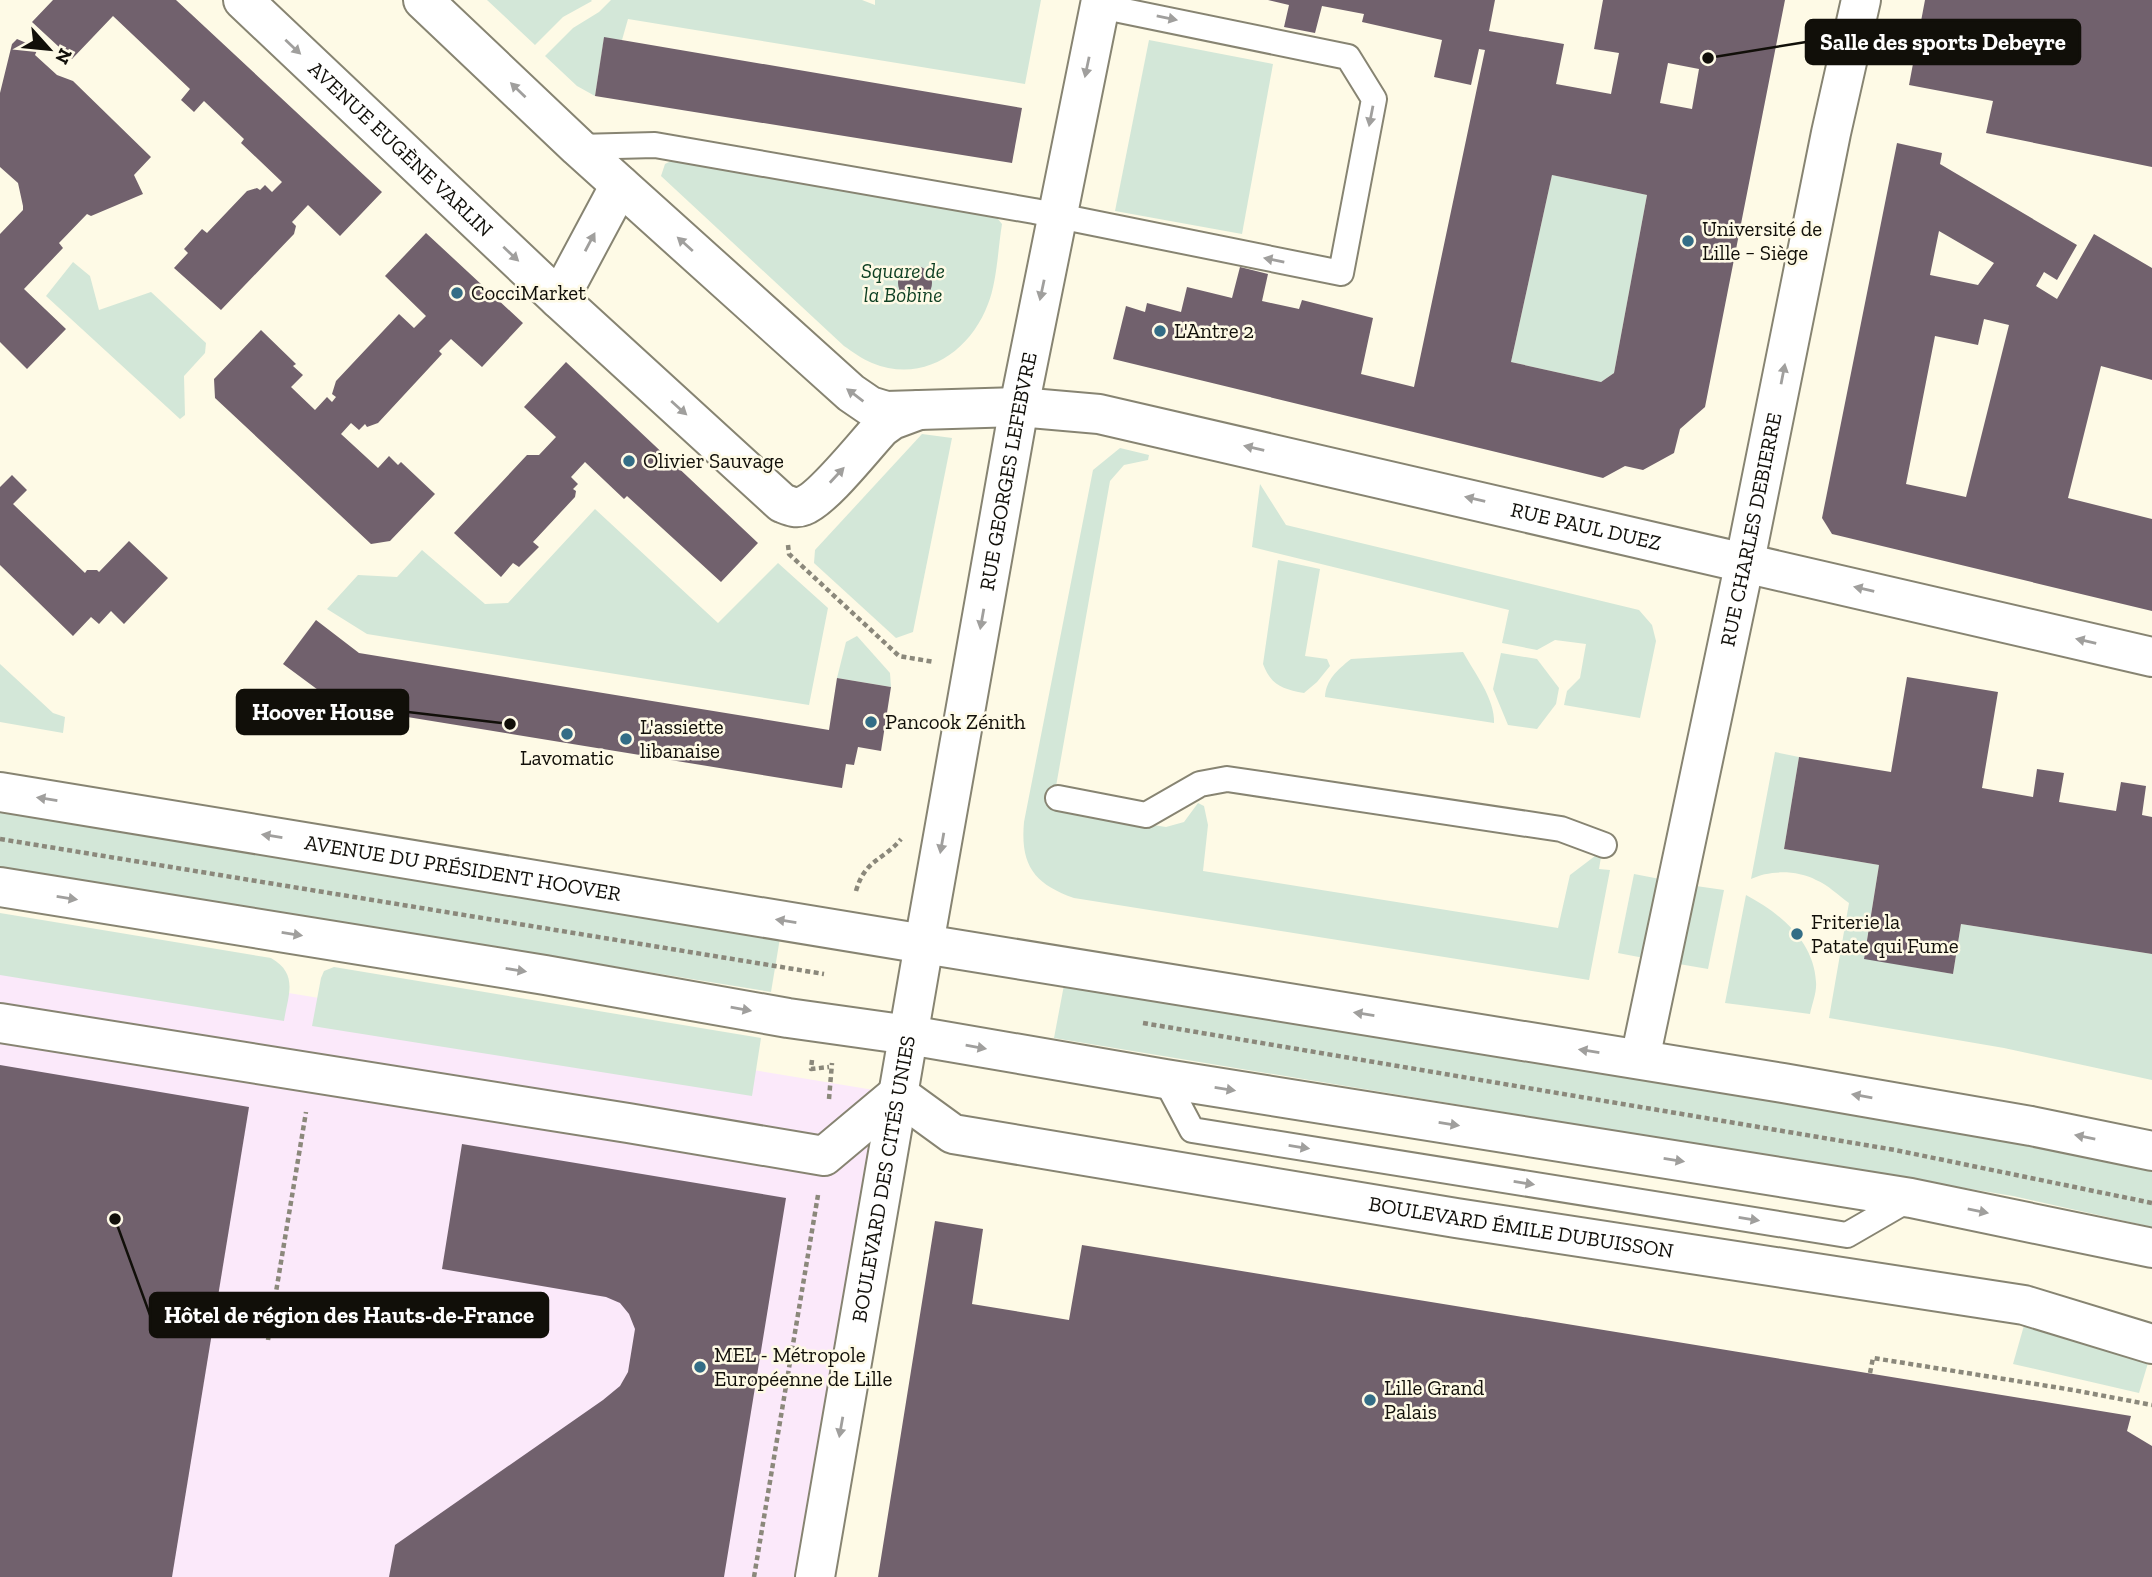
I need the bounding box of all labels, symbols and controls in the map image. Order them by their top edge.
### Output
one-way arrow [1156,13,1178,24]
north arrow [14,14,84,84]
callout: Salle des sports Debeyre [1806,20,2080,64]
text: Salle des sports Debeyre [1820,28,2066,56]
one-way arrow [284,39,302,55]
text: N [50,45,77,68]
street label: AVENUE EUGÈNE VARLIN [304,56,498,242]
one-way arrow [1082,56,1093,78]
one-way arrow [509,81,526,98]
one-way arrow [1365,105,1376,127]
place label: Université de Lille − Siège [1702,216,1822,265]
one-way arrow [584,232,595,252]
marker: Université de Lille − Siège [1680,233,1696,249]
one-way arrow [677,236,694,252]
one-way arrow [503,246,520,262]
one-way arrow [1263,254,1285,265]
park label: Square de la Bobine [861,258,945,307]
one-way arrow [1036,279,1047,301]
place label: CocciMarket [471,280,586,305]
marker: CocciMarket [449,285,465,301]
place label: L'Antre 2 [1174,318,1254,343]
marker: L'Antre 2 [1152,323,1168,339]
street label: RUE GEORGES LEFEBVRE [974,350,1042,592]
one-way arrow [1777,363,1788,385]
one-way arrow [846,388,864,402]
one-way arrow [670,400,688,416]
street label: RUE CHARLES DEBIERRE [1714,410,1786,648]
one-way arrow [1243,443,1265,454]
place label: Olivier Sauvage [643,448,784,473]
marker: Olivier Sauvage [621,453,637,469]
one-way arrow [829,467,845,484]
one-way arrow [1464,494,1486,505]
street label: RUE PAUL DUEZ [1508,496,1664,555]
one-way arrow [1853,584,1875,595]
one-way arrow [976,608,987,630]
one-way arrow [2074,636,2096,647]
callout: Hoover House [237,690,408,734]
text: Hoover House [252,698,394,726]
place label: Pancook Zénith [885,709,1026,734]
place label: L'assiette libanaise [640,714,724,763]
marker: Pancook Zénith [863,714,879,730]
marker: Lavomatic [559,726,575,742]
marker: L'assiette libanaise [618,731,634,747]
place label: Lavomatic [520,745,614,770]
one-way arrow [36,793,58,804]
street label: AVENUE DU PRÉSIDENT HOOVER [303,829,623,906]
one-way arrow [260,830,282,841]
one-way arrow [936,832,947,854]
one-way arrow [56,893,78,904]
place label: Friterie la Patate qui Fume [1811,909,1959,958]
one-way arrow [775,915,797,926]
marker: Friterie la Patate qui Fume [1789,926,1805,942]
one-way arrow [281,929,303,940]
one-way arrow [506,965,528,976]
one-way arrow [730,1004,752,1015]
one-way arrow [1353,1009,1375,1020]
street label: BOULEVARD DES CITÉS UNIES [846,1033,920,1324]
one-way arrow [965,1042,987,1053]
one-way arrow [1578,1045,1600,1056]
one-way arrow [1214,1083,1236,1094]
one-way arrow [1850,1090,1872,1101]
one-way arrow [1439,1119,1461,1130]
one-way arrow [2074,1131,2096,1142]
one-way arrow [1288,1142,1310,1153]
one-way arrow [1663,1155,1685,1166]
one-way arrow [1513,1178,1535,1189]
street label: BOULEVARD ÉMILE DUBUISSON [1367,1191,1675,1263]
one-way arrow [1967,1206,1989,1217]
one-way arrow [1738,1214,1760,1225]
callout: Hôtel de région des Hauts-de-France [150,1293,548,1337]
text: Hôtel de région des Hauts-de-France [164,1301,534,1329]
place label: MEL - Métropole Européenne de Lille [714,1342,892,1391]
marker: MEL - Métropole Européenne de Lille [692,1359,708,1375]
place label: Lille Grand Palais [1384,1375,1485,1424]
marker: Lille Grand Palais [1362,1392,1378,1408]
one-way arrow [835,1416,846,1438]

